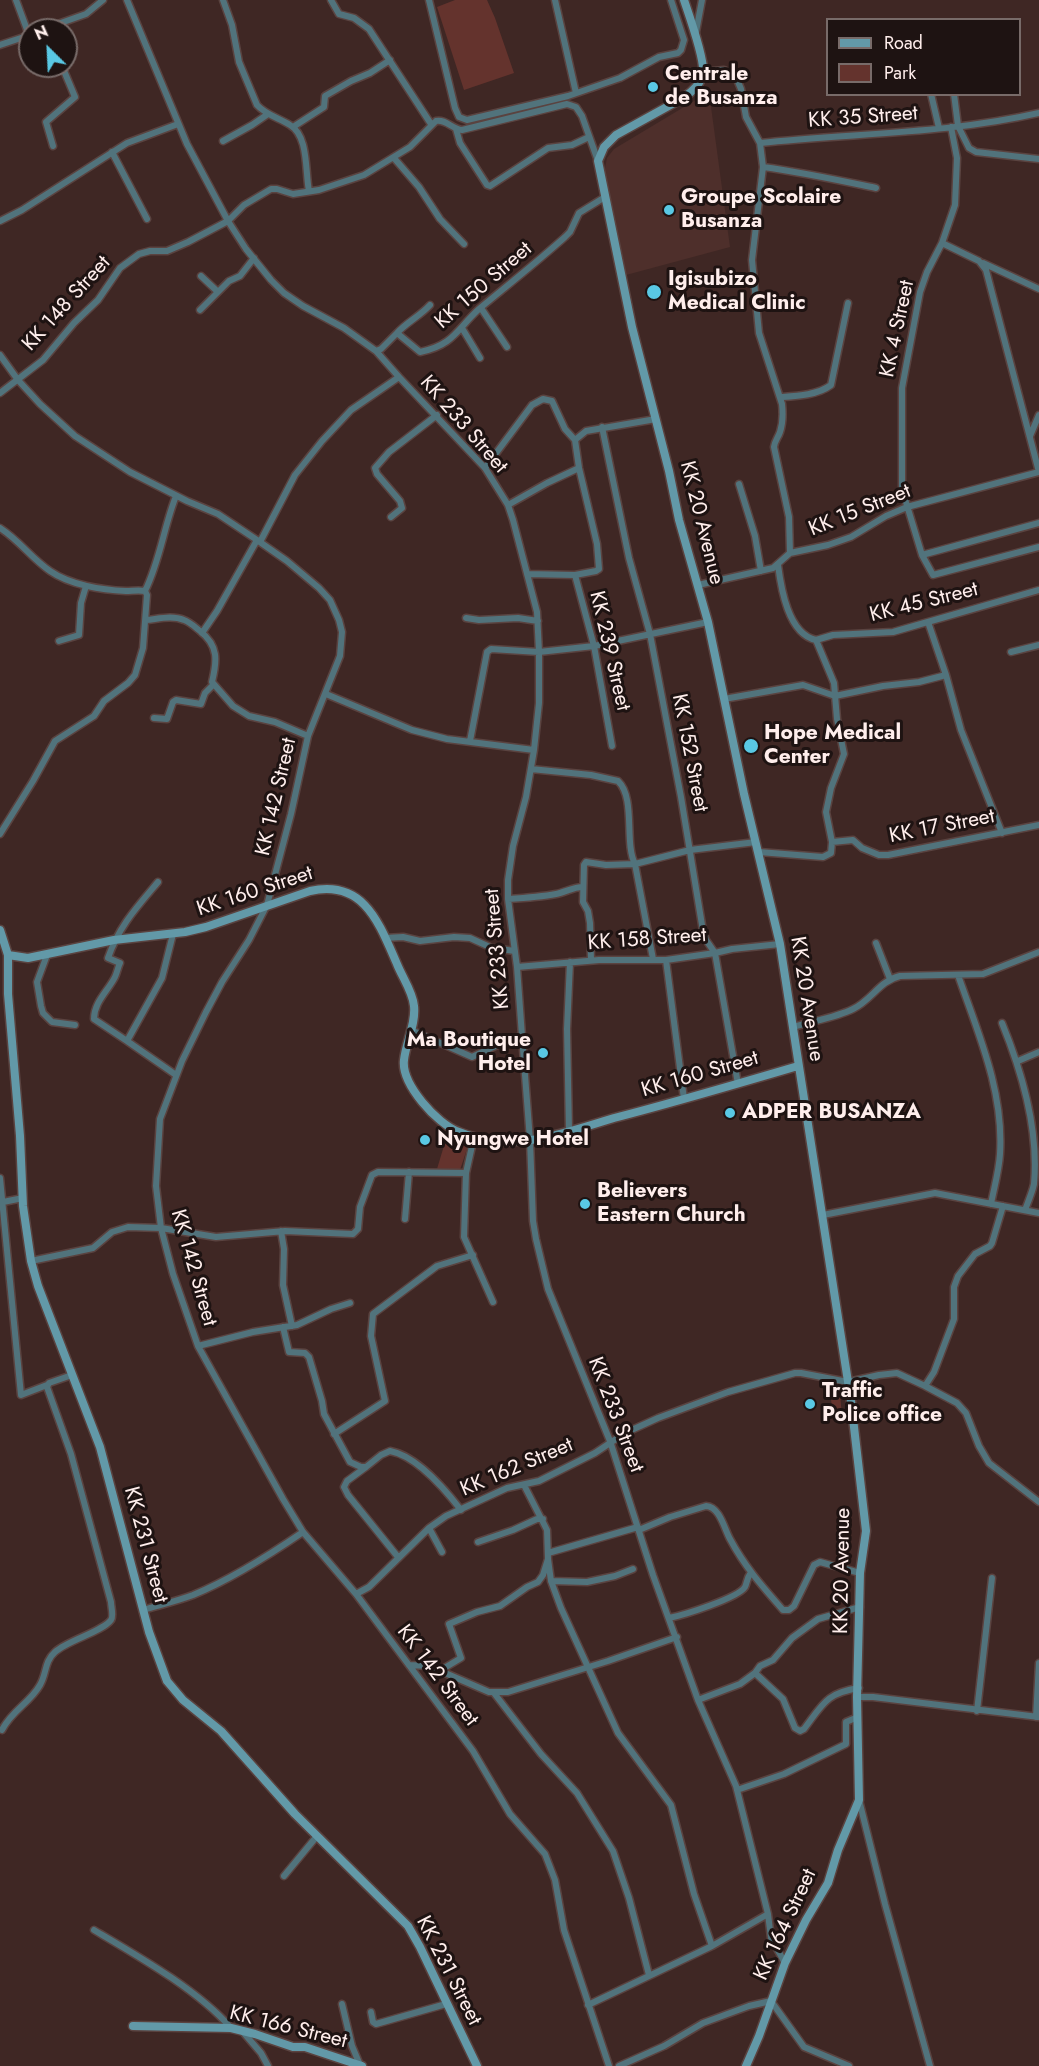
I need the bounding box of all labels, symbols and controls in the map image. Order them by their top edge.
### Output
north arrow [18,18,78,78]
legend [826,18,1021,96]
text: N [31,20,52,46]
text: Road [884,30,923,56]
text: Park [884,60,916,86]
place label: Centrale de Busanza [665,62,778,112]
marker: Centrale de Busanza [646,80,660,94]
street label: KK 35 Street [807,102,919,134]
place label: Groupe Scolaire Busanza [681,185,841,235]
marker: Groupe Scolaire Busanza [662,203,676,217]
street label: KK 150 Street [430,237,538,335]
street label: KK 148 Street [18,251,116,357]
place label: Igisubizo Medical Clinic [668,267,806,317]
street label: KK 4 Street [875,278,921,380]
marker: Igisubizo Medical Clinic [645,283,663,301]
street label: KK 233 Street [414,371,512,479]
street label: KK 20 Avenue [673,459,729,587]
street label: KK 15 Street [805,479,915,543]
street label: KK 45 Street [867,577,981,629]
street label: KK 239 Street [583,589,635,713]
street label: KK 152 Street [665,692,713,814]
place label: Hope Medical Center [764,721,901,771]
street label: KK 142 Street [251,736,303,858]
marker: Hope Medical Center [742,737,760,755]
street label: KK 17 Street [887,804,997,850]
street label: KK 160 Street [194,861,316,923]
street label: KK 233 Street [480,887,516,1011]
street label: KK 158 Street [587,923,707,957]
street label: KK 20 Avenue [784,935,828,1063]
place label: Ma Boutique Hotel [407,1028,531,1078]
marker: Ma Boutique Hotel [536,1046,550,1060]
street label: KK 160 Street [639,1046,761,1104]
place label: ADPER BUSANZA [742,1100,921,1126]
marker: ADPER BUSANZA [723,1106,737,1120]
place label: Nyungwe Hotel [437,1127,589,1153]
marker: Nyungwe Hotel [418,1133,432,1147]
place label: Believers Eastern Church [597,1179,746,1229]
marker: Believers Eastern Church [578,1197,592,1211]
street label: KK 142 Street [164,1207,222,1329]
street label: KK 233 Street [581,1354,649,1476]
place label: Traffic Police office [822,1379,942,1429]
marker: Traffic Police office [803,1397,817,1411]
street label: KK 162 Street [457,1433,577,1503]
street label: KK 231 Street [117,1484,173,1606]
street label: KK 20 Avenue [829,1508,857,1634]
street label: KK 142 Street [391,1620,483,1732]
street label: KK 164 Street [749,1865,823,1985]
street label: KK 231 Street [410,1912,486,2030]
street label: KK 166 Street [227,2001,349,2055]

